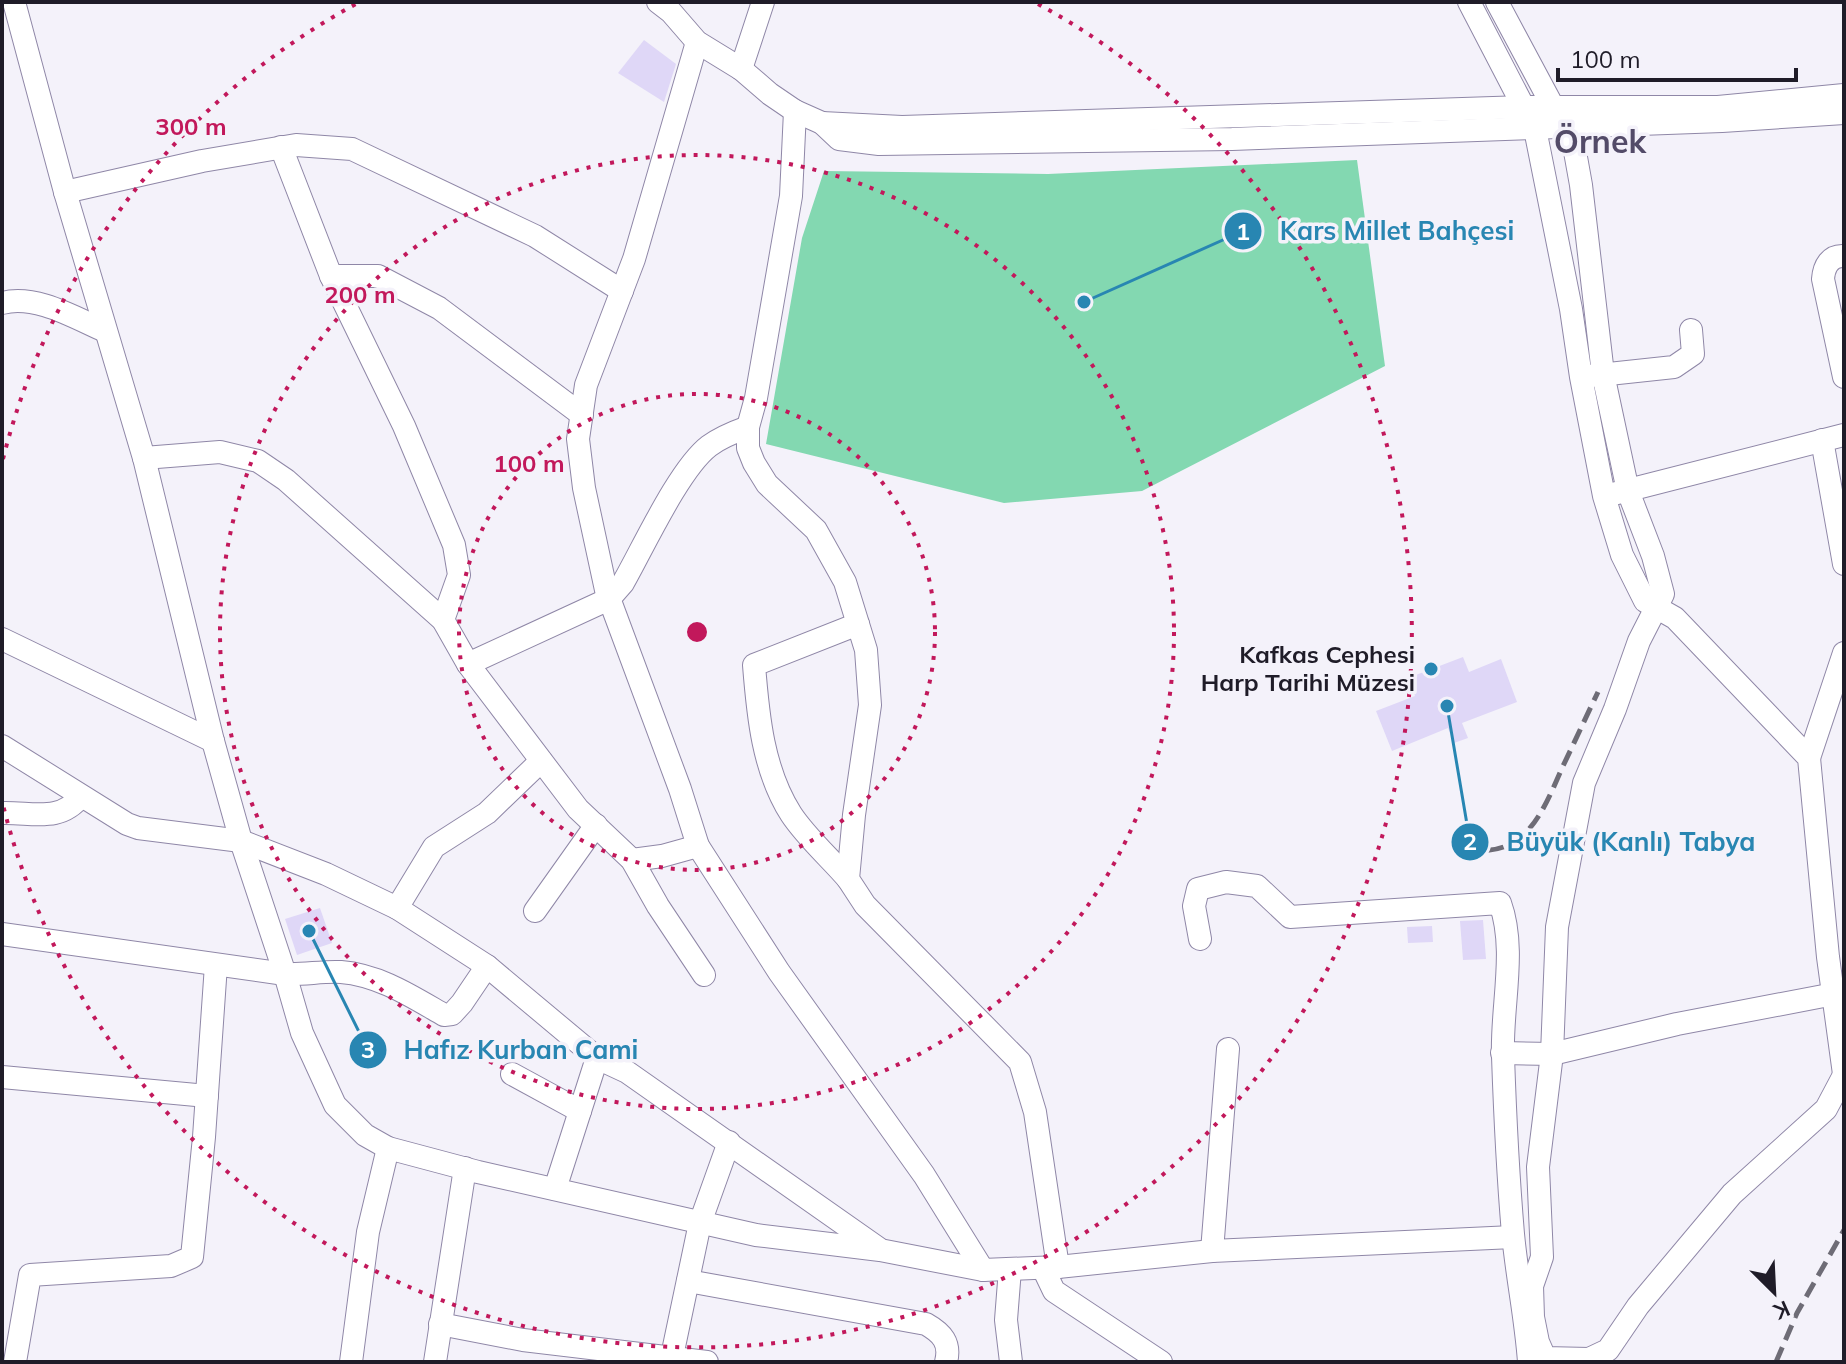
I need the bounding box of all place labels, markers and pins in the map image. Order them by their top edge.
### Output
callout: Kars Millet Bahçesi [1223,206,1530,256]
centre of rings [683,618,711,646]
place label: Kafkas Cephesi Harp Tarihi Müzesi [1201,639,1415,697]
marker: Kafkas Cephesi Harp Tarihi Müzesi [1422,660,1440,678]
callout: Büyük (Kanlı) Tabya [1450,817,1771,867]
callout: Hafız Kurban Cami [348,1025,655,1075]

